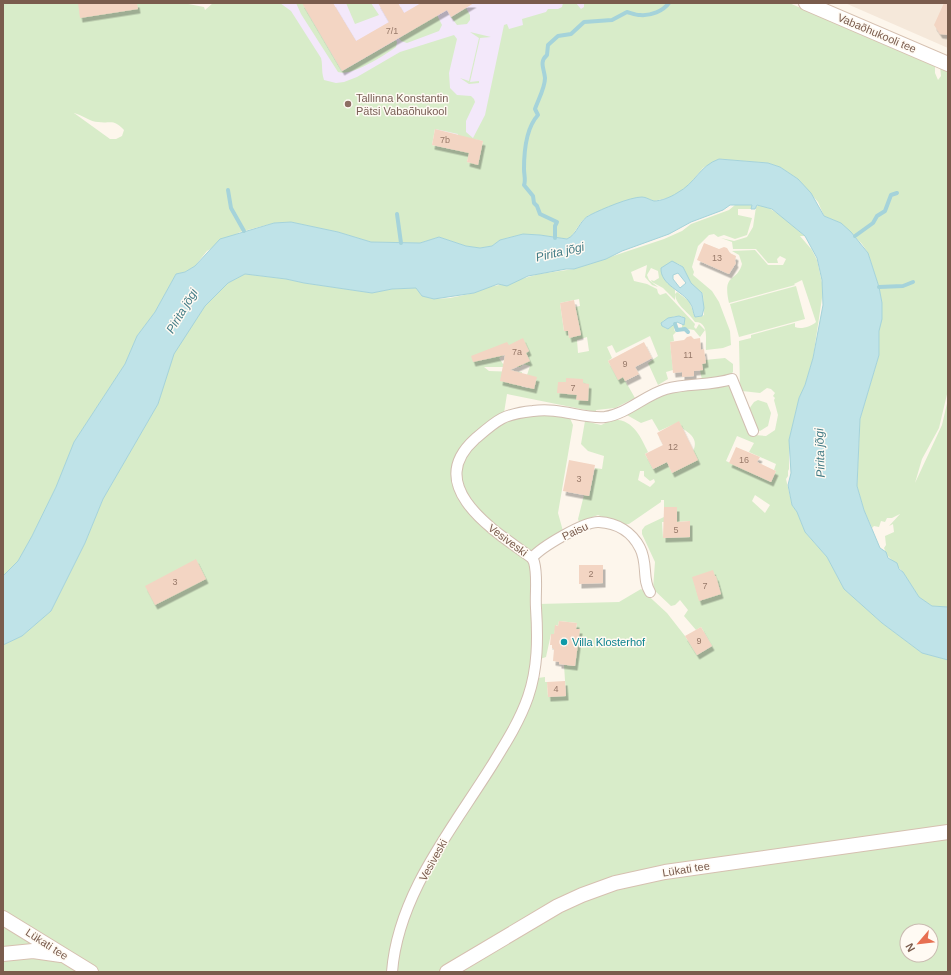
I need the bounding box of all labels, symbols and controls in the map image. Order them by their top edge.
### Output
street label: Vabaõhukooli tee [836,11,918,55]
house number: 7/1 [386,26,398,36]
place label: Tallinna Konstantin Pätsi Vabaõhukool [356,92,448,117]
marker: Tallinna Konstantin Pätsi Vabaõhukool [343,99,353,109]
house number: 7b [440,135,450,145]
water label: Pirita jõgi [534,240,586,264]
house number: 13 [712,253,722,263]
water label: Pirita jõgi [163,286,201,336]
house number: 7a [512,347,522,357]
house number: 11 [683,350,693,360]
house number: 9 [622,359,628,369]
house number: 7 [570,383,576,393]
water label: Pirita jõgi [812,428,828,478]
house number: 12 [668,442,678,452]
house number: 16 [739,455,749,465]
house number: 3 [576,474,582,484]
street label: Paisu [560,520,590,542]
street label: Vesiveski [486,521,530,559]
house number: 5 [673,525,679,535]
house number: 2 [588,569,594,579]
house number: 3 [172,577,178,587]
house number: 7 [702,581,708,591]
place label: Villa Klosterhof [572,636,646,648]
house number: 9 [696,636,702,646]
marker: Villa Klosterhof [559,637,569,647]
house number: 4 [553,684,559,694]
street label: Vesiveski [417,837,449,883]
street label: Lükati tee [662,859,710,879]
north arrow [899,923,939,963]
street label: Lükati tee [24,926,70,962]
text: N [903,941,917,954]

